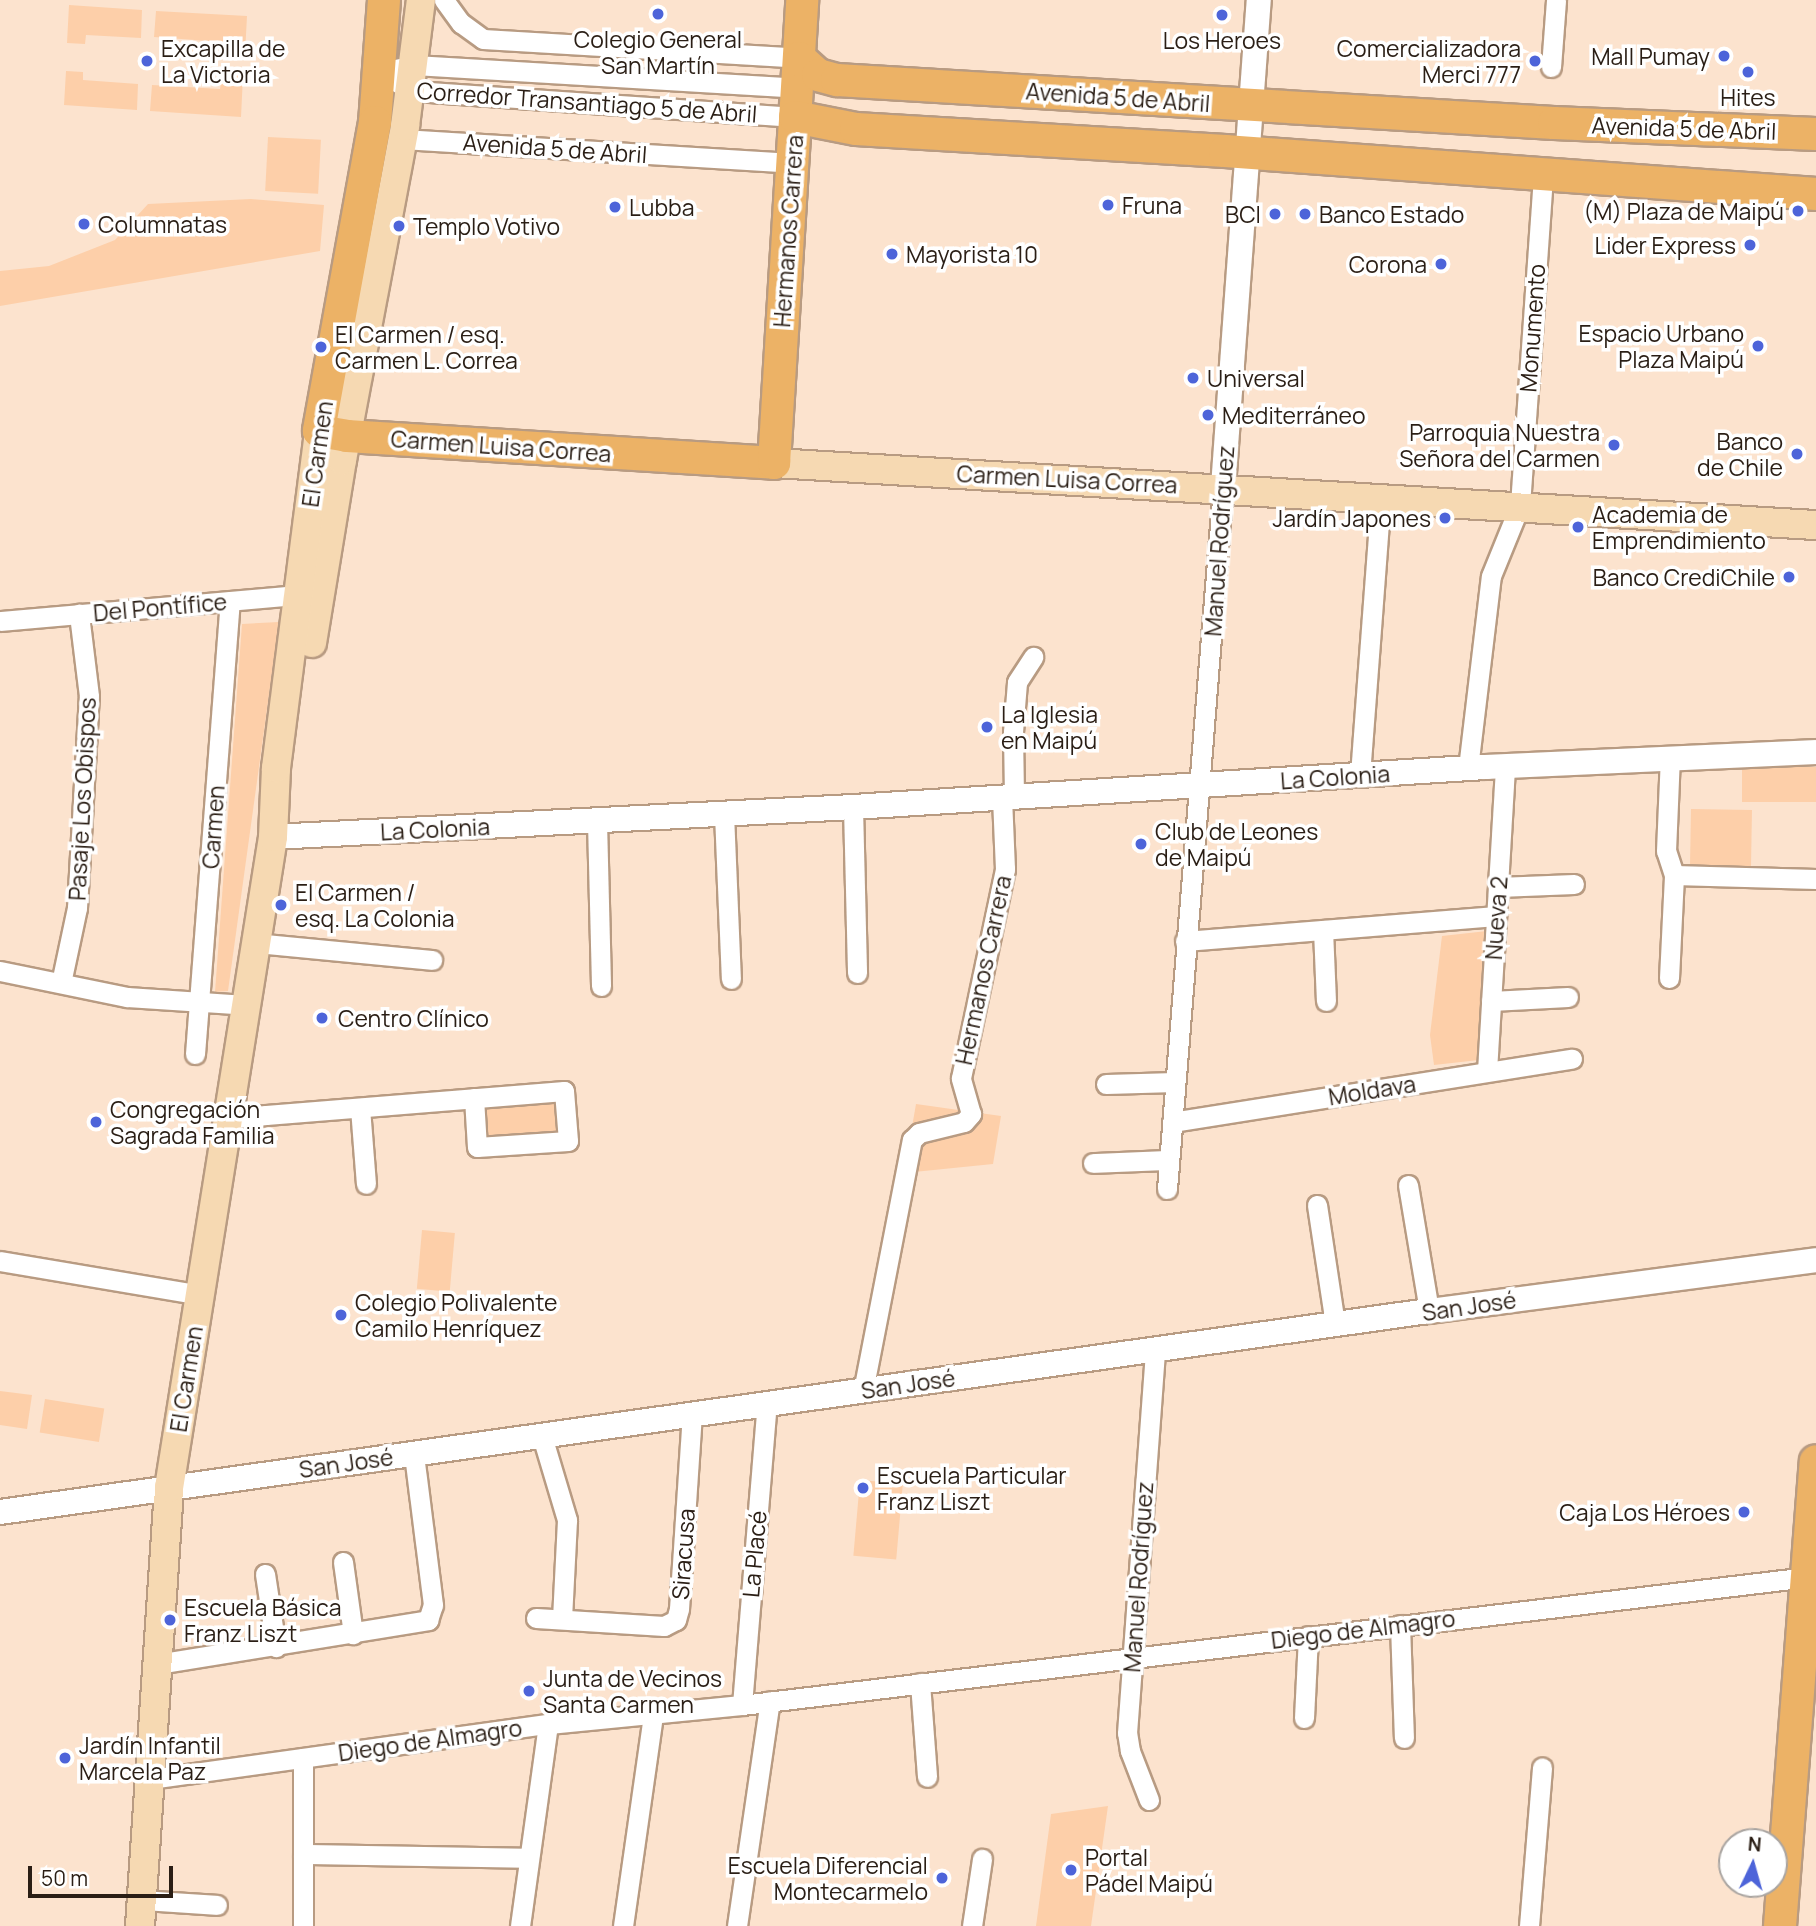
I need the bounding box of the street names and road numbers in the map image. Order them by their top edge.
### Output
street label: Corredor Transantiago 5 de Abril [416,76,758,128]
street label: Avenida 5 de Abril [1025,77,1211,117]
street label: Avenida 5 de Abril [1591,111,1777,145]
street label: Avenida 5 de Abril [462,128,648,168]
street label: Hermanos Carrera [767,134,809,328]
street label: Monumento [1514,263,1550,393]
street label: El Carmen [296,399,338,509]
street label: Carmen Luisa Correa [390,425,612,467]
street label: Manuel Rodríguez [1199,445,1239,637]
street label: Carmen Luisa Correa [956,459,1178,499]
street label: Del Pontífice [92,587,228,627]
street label: Pasaje Los Obispos [63,697,101,901]
street label: La Colonia [1279,759,1391,795]
street label: Carmen [196,784,230,870]
street label: La Colonia [379,812,491,846]
street label: Hermanos Carrera [949,873,1017,1067]
street label: Nueva 2 [1479,875,1513,961]
street label: Moldava [1326,1069,1418,1111]
street label: San José [1420,1286,1518,1326]
street label: El Carmen [164,1324,208,1434]
street label: San José [859,1364,957,1404]
street label: San José [297,1443,395,1483]
street label: Manuel Rodríguez [1118,1481,1158,1673]
street label: Siracusa [666,1507,700,1601]
street label: La Placé [736,1509,772,1599]
street label: Diego de Almagro [1269,1604,1457,1654]
street label: Diego de Almagro [336,1713,524,1767]

